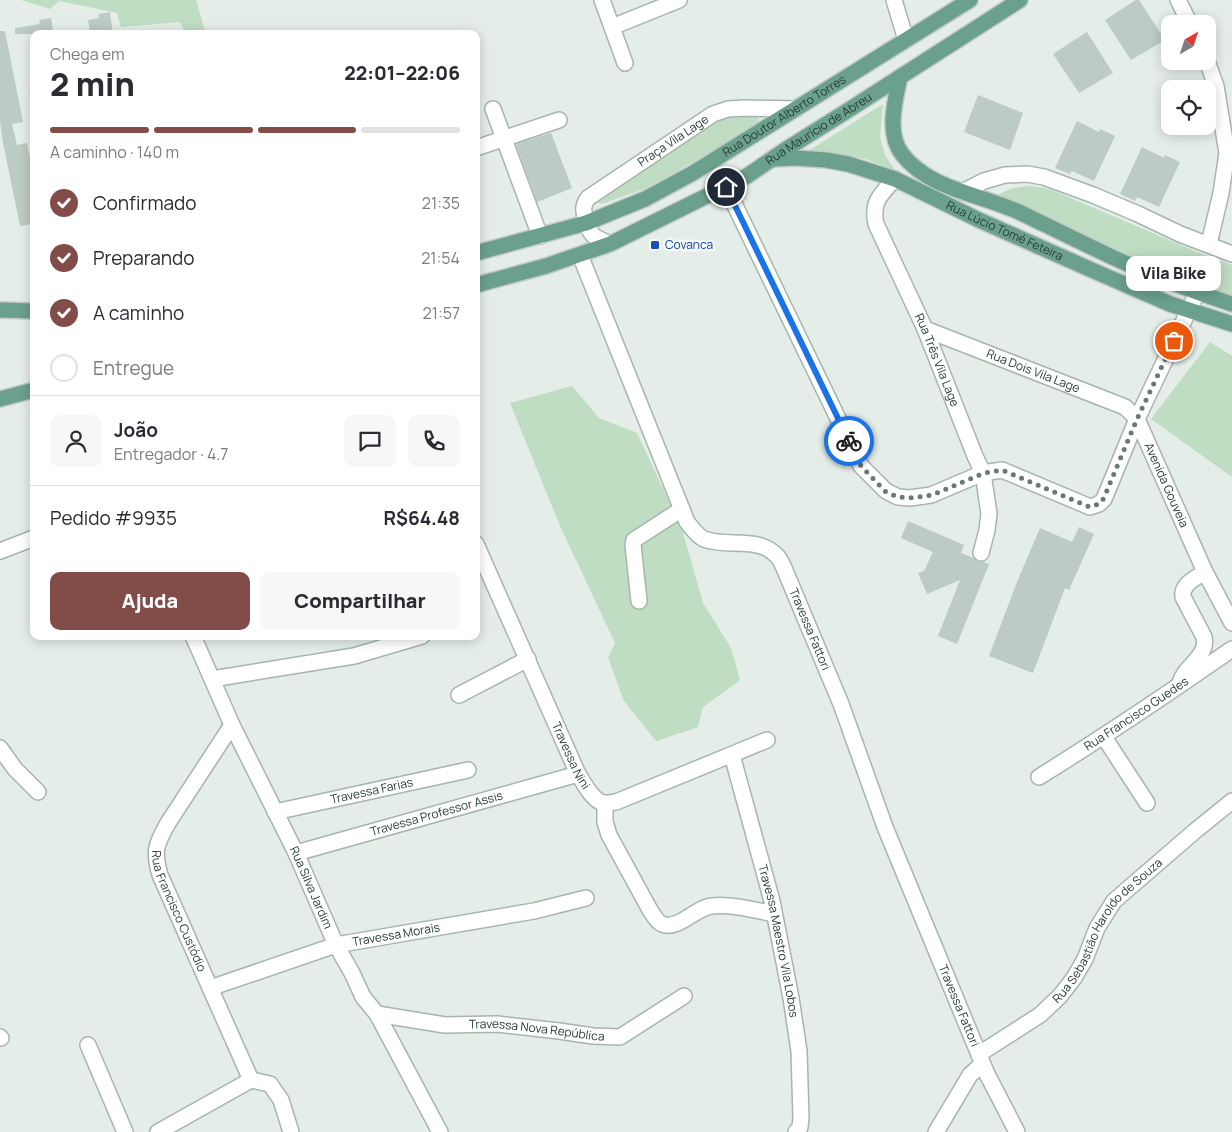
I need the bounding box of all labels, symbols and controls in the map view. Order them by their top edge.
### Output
north arrow [1161,15,1216,70]
map controls [1161,15,1216,135]
text: Chega em [50,43,125,65]
text: 22:01–22:06 [344,60,460,86]
text: 2 min [50,62,135,106]
street label: Rua Doutor Alberto Torres [719,71,849,161]
button: locate [1161,80,1216,135]
street label: Rua Maurício de Abreu [762,88,875,169]
street label: Praça Vila Lage [634,110,712,170]
text: A caminho · 140 m [50,141,179,163]
pin [705,166,747,208]
icon: home [712,173,740,201]
icon: check [50,189,78,217]
text: Confirmado [93,190,197,216]
text: 21:35 [422,192,460,214]
street label: Rua Lúcio Tomé Feteira [943,196,1066,264]
place label: Covanca [665,236,713,253]
marker: Covanca [649,239,661,251]
icon: check [50,244,78,272]
text: Preparando [93,245,195,271]
text: 21:54 [421,247,460,269]
callout: Vila Bike [1126,256,1222,291]
text: Vila Bike [1141,262,1206,284]
icon: check [50,299,78,327]
text: A caminho [93,300,184,326]
text: 21:57 [423,302,460,324]
street label: Rua Três Vila Lage [911,311,964,409]
pin [1153,320,1195,362]
icon: bag [1160,327,1188,355]
street label: Rua Dois Vila Lage [984,345,1083,397]
text: Entregue [93,355,174,381]
button: person [50,415,102,467]
button: chat [344,415,396,467]
button: phone [408,415,460,467]
courier [824,416,874,466]
text: João [114,417,158,443]
icon: bike [835,427,863,455]
street label: Avenida Gouveia [1141,440,1193,530]
text: Entregador · 4.7 [114,443,228,465]
text: Pedido #9935 [50,505,177,531]
text: R$64.48 [384,505,460,531]
button: Ajuda [50,572,250,630]
button: Compartilhar [260,572,460,630]
street label: Travessa Fattori [785,585,835,673]
street label: Rua Francisco Guedes [1081,672,1192,754]
street label: Travessa Nini [548,719,594,793]
street label: Travessa Farias [329,773,415,808]
street label: Travessa Professor Assis [368,786,505,840]
street label: Rua Silva Jardim [286,843,337,931]
street label: Rua Francisco Custódio [148,850,211,974]
street label: Rua Sebastião Haroldo de Souza [1048,854,1166,1007]
street label: Travessa Maestro Vila Lobos [754,863,803,1019]
street label: Travessa Morais [351,918,441,950]
street label: Travessa Fattori [935,962,984,1049]
street label: Travessa Nova República [469,1015,605,1044]

